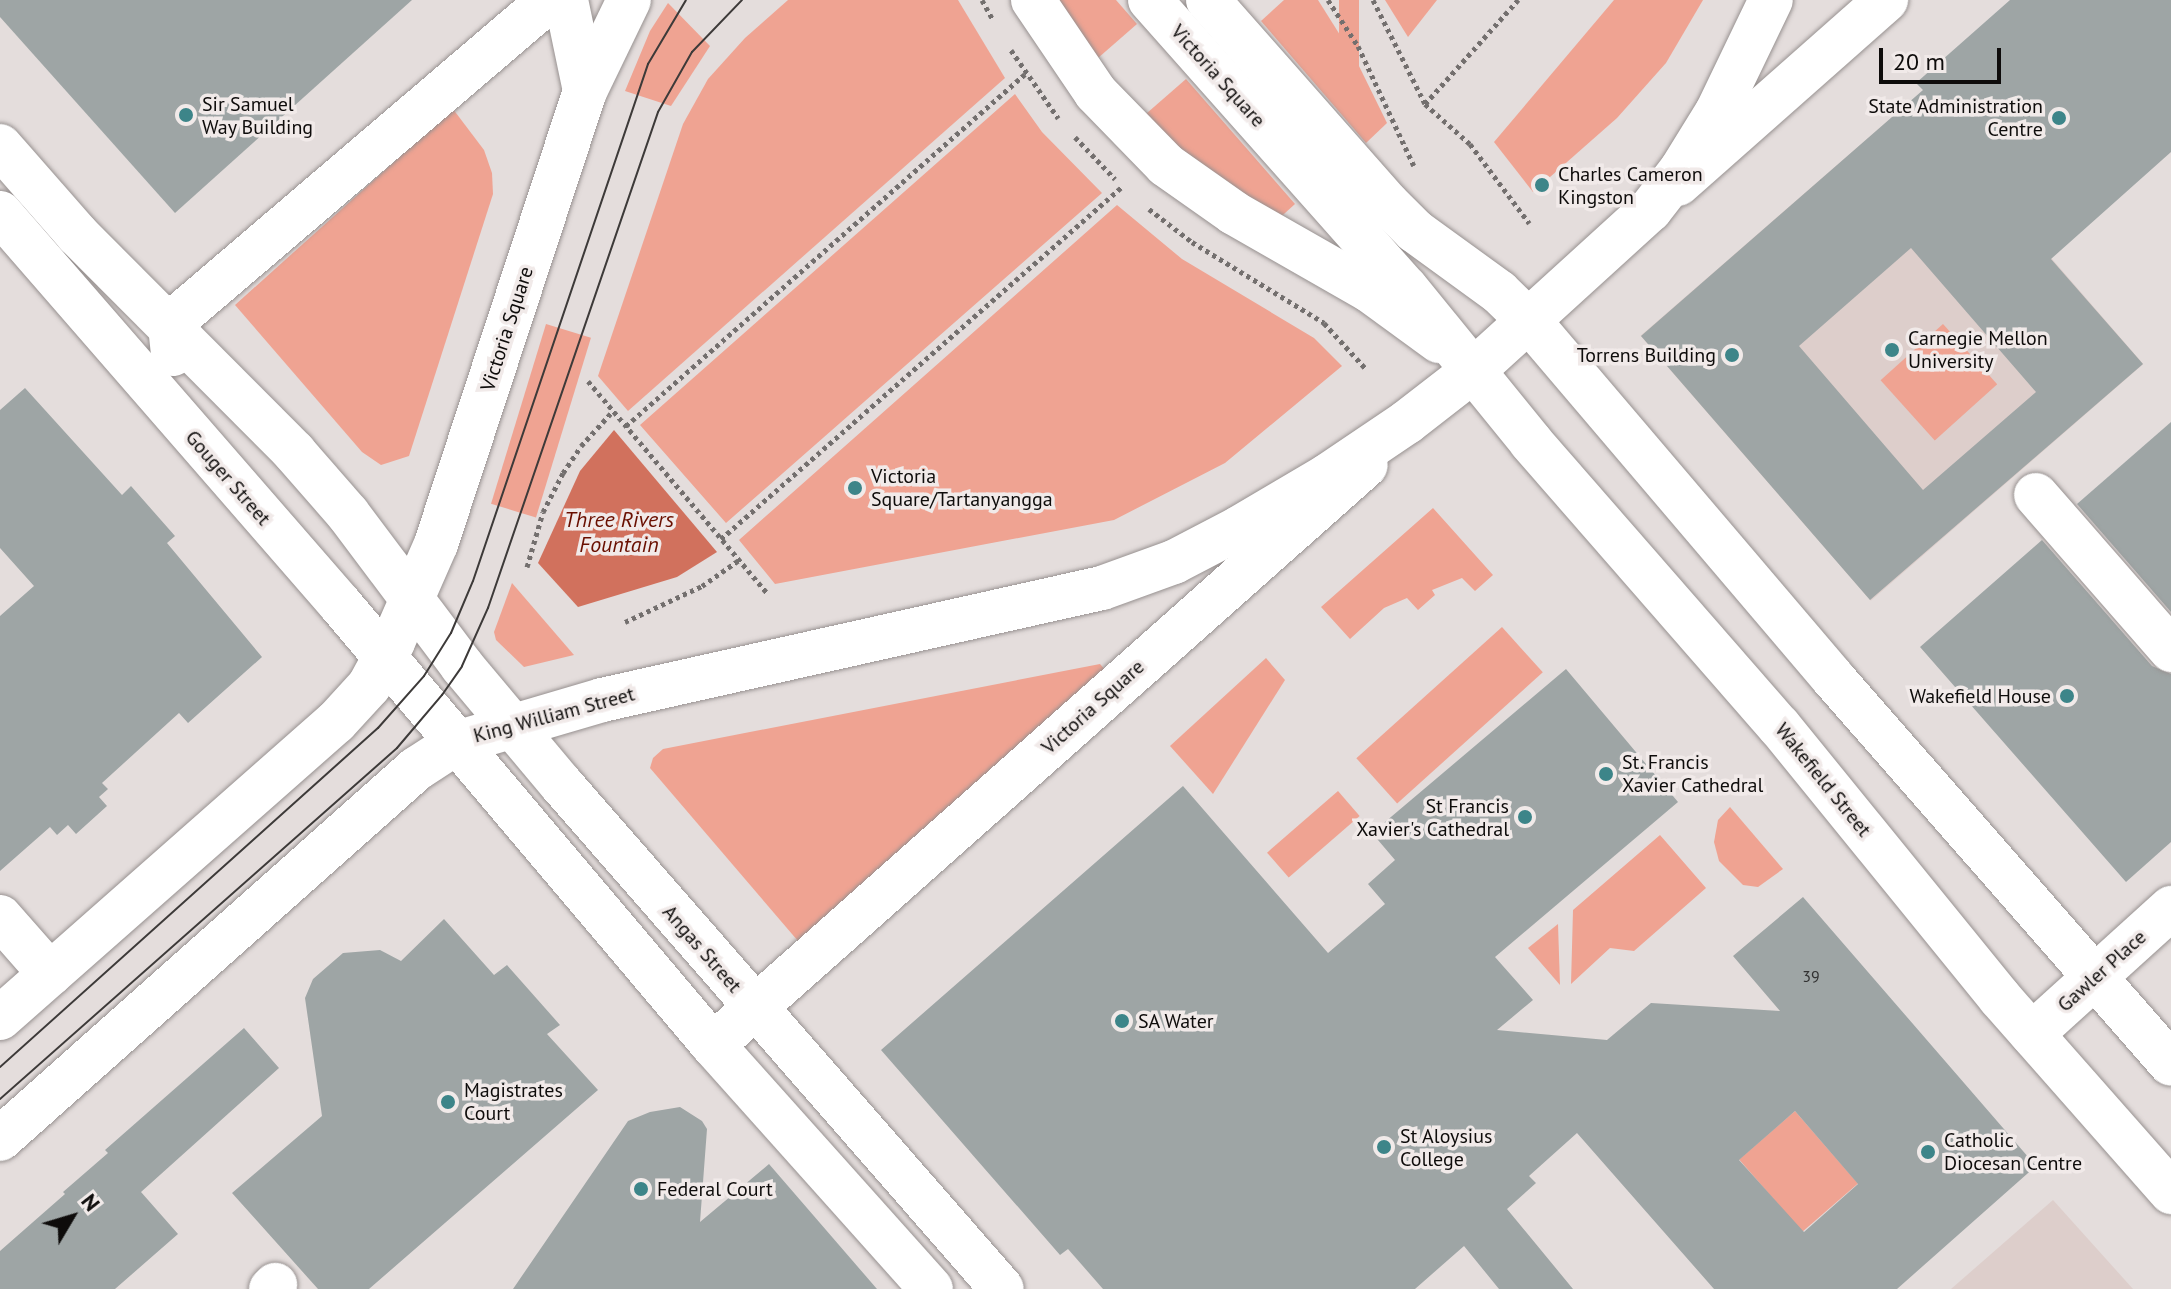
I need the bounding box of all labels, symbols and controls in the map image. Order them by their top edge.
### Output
street label: Victoria Square [1166,20,1270,132]
scale bar [1883,32,2005,82]
text: 20 m [1893,46,1945,77]
place label: Sir Samuel Way Building [202,92,314,139]
place label: State Administration Centre [1868,94,2043,141]
marker: Sir Samuel Way Building [177,106,195,124]
marker: State Administration Centre [2050,109,2068,127]
place label: Charles Cameron Kingston [1558,162,1703,209]
marker: Charles Cameron Kingston [1533,176,1551,194]
street label: Victoria Square [476,264,538,394]
place label: Carnegie Mellon University [1908,326,2048,373]
marker: Carnegie Mellon University [1883,341,1901,359]
place label: Torrens Building [1577,343,1716,367]
marker: Torrens Building [1723,346,1741,364]
street label: Gouger Street [180,426,276,530]
place label: Victoria Square/Tartanyangga [871,464,1053,511]
marker: Victoria Square/Tartanyangga [846,479,864,497]
water label: Three Rivers Fountain [564,506,674,558]
street label: Victoria Square [1037,655,1149,759]
street label: King William Street [471,682,637,748]
place label: Wakefield House [1909,684,2051,708]
marker: Wakefield House [2058,687,2076,705]
street label: Wakefield Street [1770,718,1876,842]
place label: St. Francis Xavier Cathedral [1622,750,1763,797]
marker: St. Francis Xavier Cathedral [1597,765,1615,783]
place label: St Francis Xavier's Cathedral [1356,794,1509,841]
marker: St Francis Xavier's Cathedral [1516,808,1534,826]
street label: Angas Street [657,900,747,998]
street label: Gawler Place [2053,925,2151,1017]
house number: 39 [1802,966,1820,986]
place label: SA Water [1138,1009,1215,1033]
marker: SA Water [1113,1012,1131,1030]
place label: Magistrates Court [464,1078,563,1125]
marker: Magistrates Court [439,1093,457,1111]
place label: St Aloysius College [1400,1124,1493,1171]
place label: Catholic Diocesan Centre [1944,1128,2082,1175]
marker: St Aloysius College [1375,1138,1393,1156]
marker: Catholic Diocesan Centre [1919,1143,1937,1161]
north arrow [32,1177,112,1257]
place label: Federal Court [657,1177,773,1201]
marker: Federal Court [632,1180,650,1198]
text: N [75,1188,106,1217]

